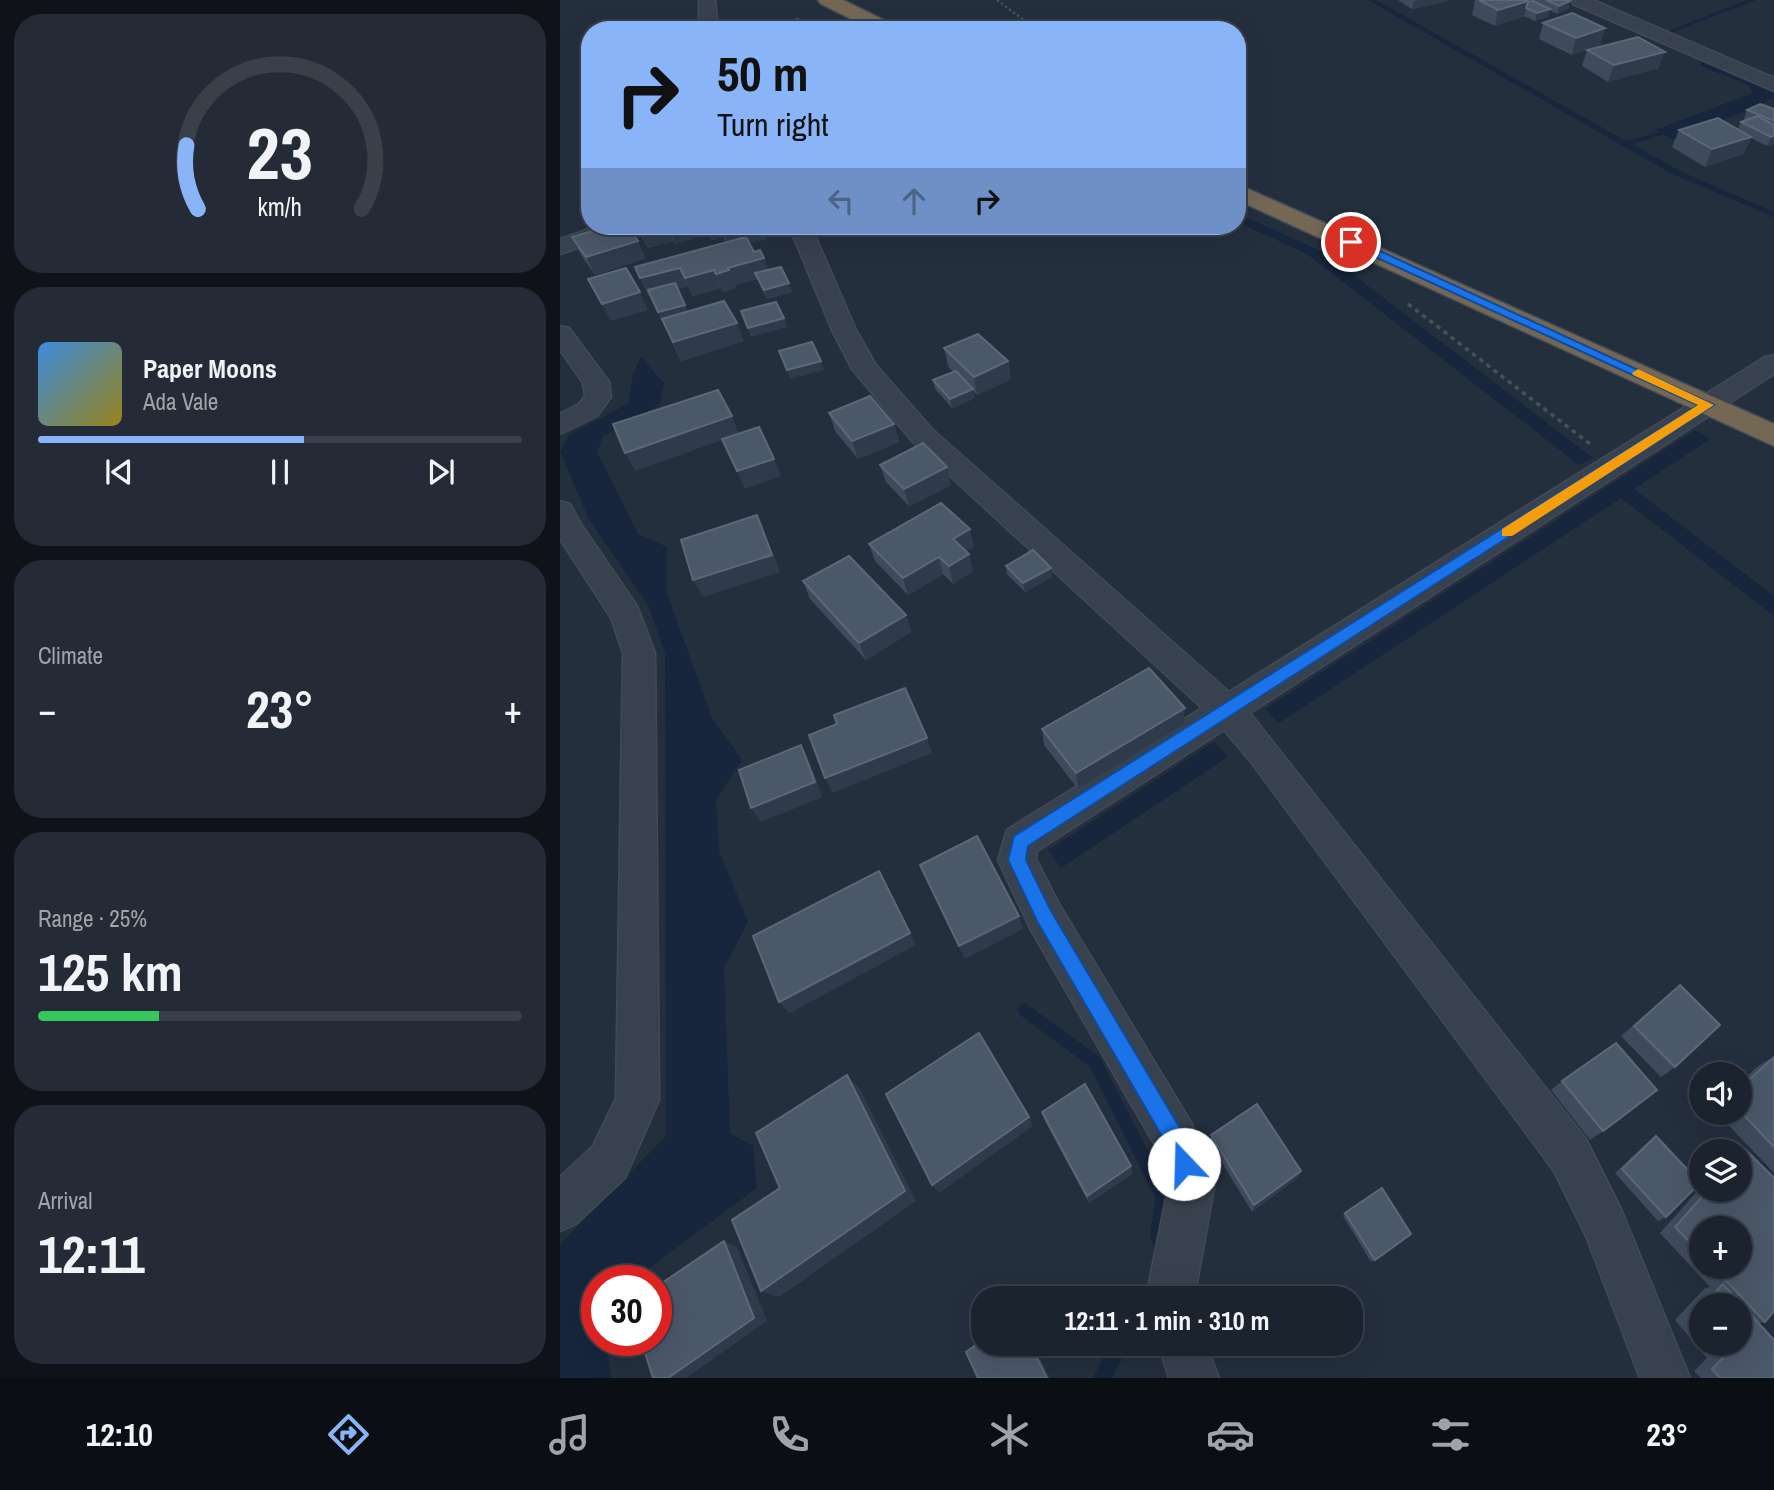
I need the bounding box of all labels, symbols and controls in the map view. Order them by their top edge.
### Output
text: 50 m [717,40,809,106]
icon: right [602,49,693,140]
text: Turn right [717,103,829,146]
text: 23 [247,105,313,203]
icon: left [822,182,860,220]
icon: ahead [895,182,933,220]
icon: right [968,182,1006,220]
text: km/h [258,190,302,224]
pin [1321,212,1381,272]
icon: arrive [1332,223,1370,261]
text: Paper Moons [143,351,277,386]
text: Ada Vale [143,386,218,417]
icon: previous [100,453,138,491]
icon: pause [261,453,299,491]
icon: next [422,453,460,491]
text: Climate [38,640,103,671]
text: 23° [246,674,314,744]
text: − [38,684,56,735]
text: + [504,684,522,735]
text: Range · 25% [38,903,147,934]
text: 125 km [38,937,183,1007]
map controls [1689,1062,1752,1356]
button: sound [1689,1062,1752,1125]
position arrow [1147,1127,1221,1201]
button: layers [1689,1139,1752,1202]
text: Arrival [38,1185,93,1216]
button: + [1689,1216,1752,1279]
text: 12:11 [38,1219,145,1289]
speed limit sign: 30 [581,1265,672,1356]
button: − [1689,1293,1752,1356]
text: 12:11 · 1 min · 310 m [1064,1303,1270,1338]
icon: directions [324,1410,373,1459]
icon: music [545,1410,594,1459]
icon: phone [765,1410,814,1459]
icon: climate [985,1410,1034,1459]
icon: car [1206,1410,1255,1459]
icon: filters [1426,1410,1475,1459]
text: 12:10 [86,1413,153,1456]
text: 23° [1646,1413,1688,1456]

